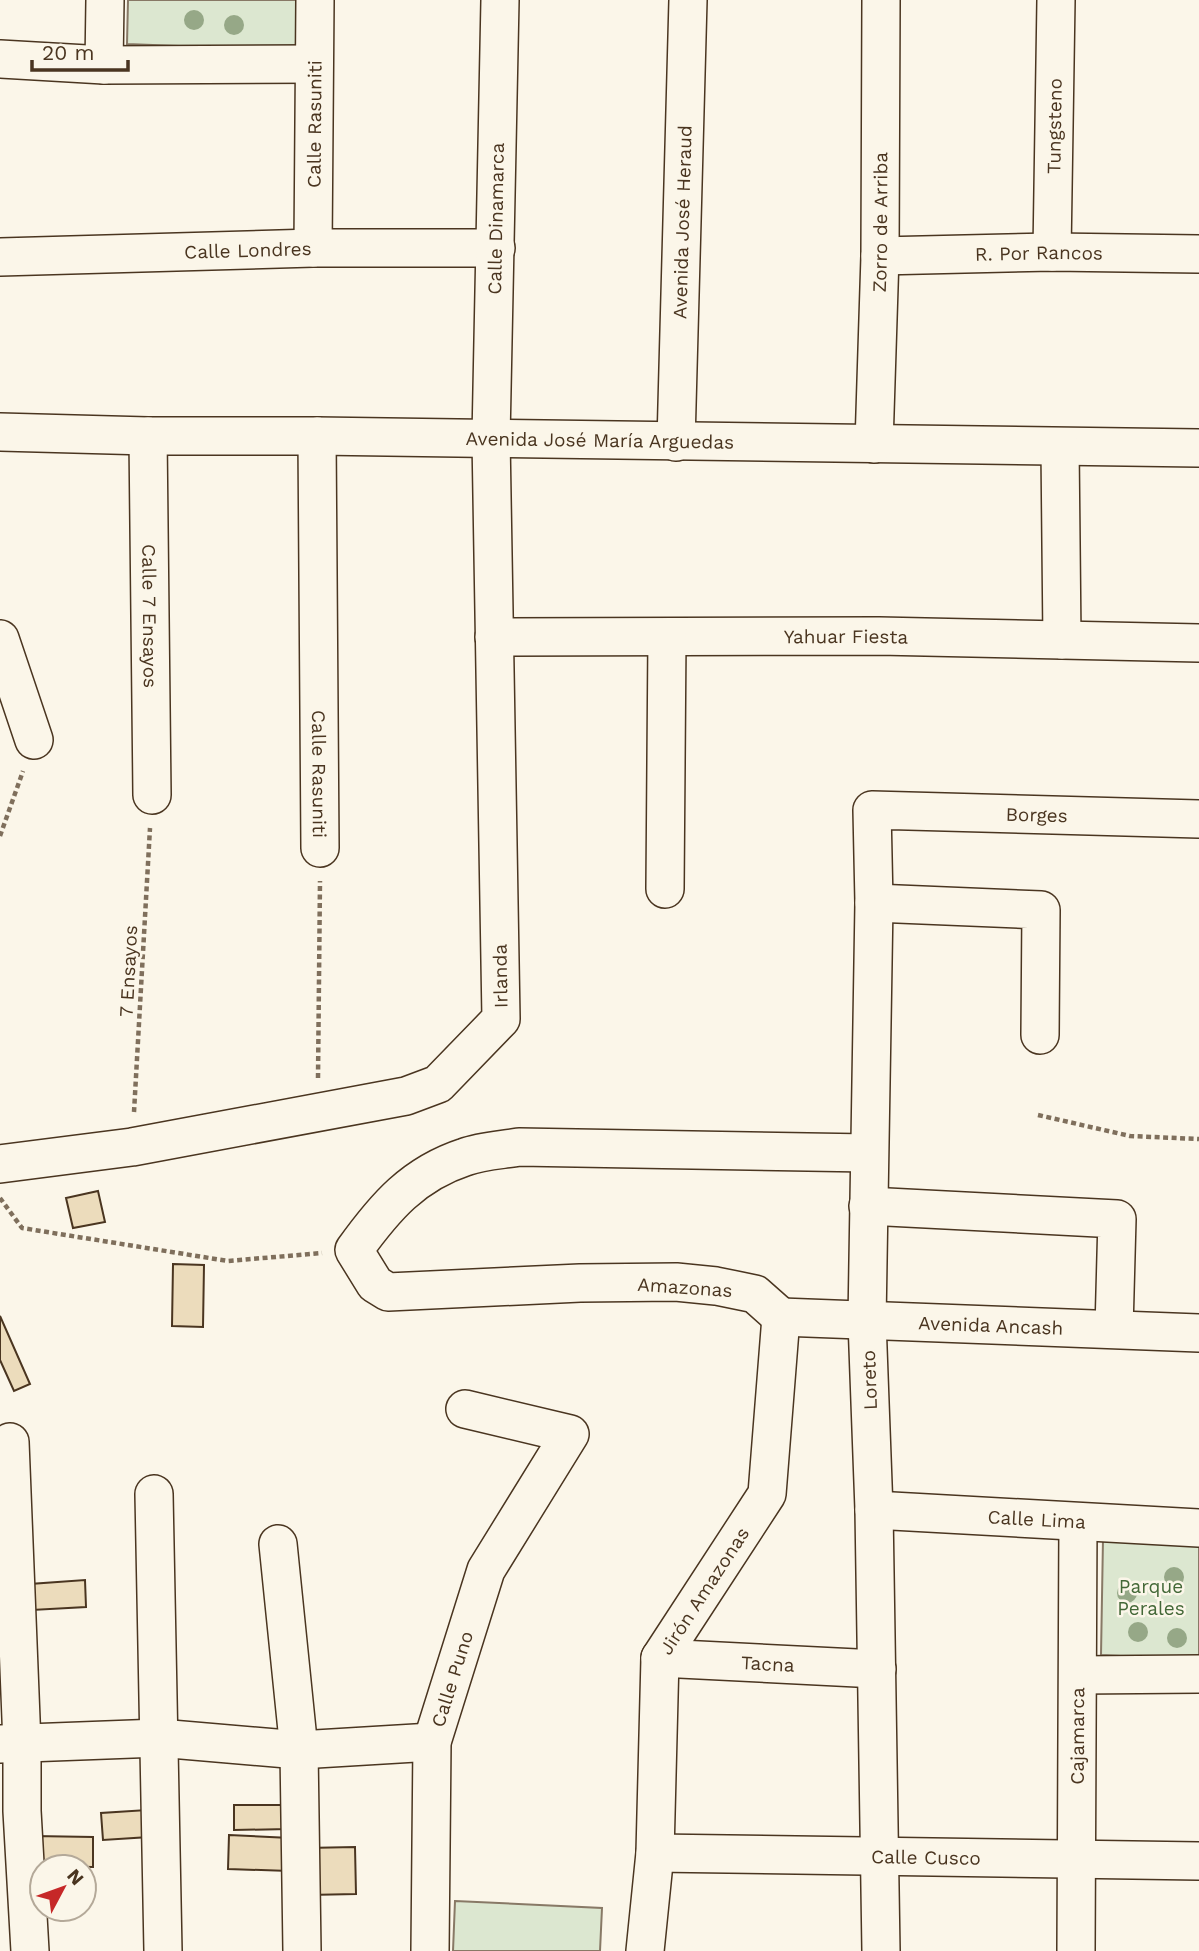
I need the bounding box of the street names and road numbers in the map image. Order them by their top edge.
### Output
street label: Calle Rasuniti [302,60,327,188]
street label: Tungsteno [1042,78,1067,174]
street label: Avenida José Heraud [668,125,697,319]
street label: Calle Dinamarca [483,142,509,295]
street label: Zorro de Arriba [868,152,892,293]
street label: Calle Londres [184,237,312,264]
street label: R. Por Rancos [975,241,1103,266]
street label: Avenida José María Arguedas [466,427,734,454]
street label: Calle 7 Ensayos [137,544,162,688]
street label: Yahuar Fiesta [784,625,909,649]
street label: Calle Rasuniti [307,710,331,838]
street label: Borges [1005,803,1068,827]
street label: 7 Ensayos [115,925,142,1018]
street label: Irlanda [488,943,513,1008]
street label: Amazonas [637,1273,733,1302]
street label: Avenida Ancash [918,1311,1064,1340]
street label: Loreto [857,1350,882,1410]
street label: Calle Lima [987,1505,1087,1534]
street label: Jirón Amazonas [654,1523,754,1659]
street label: Calle Puno [426,1628,478,1730]
street label: Tacna [741,1651,795,1677]
street label: Cajamarca [1066,1687,1089,1785]
street label: Calle Cusco [871,1845,981,1870]

